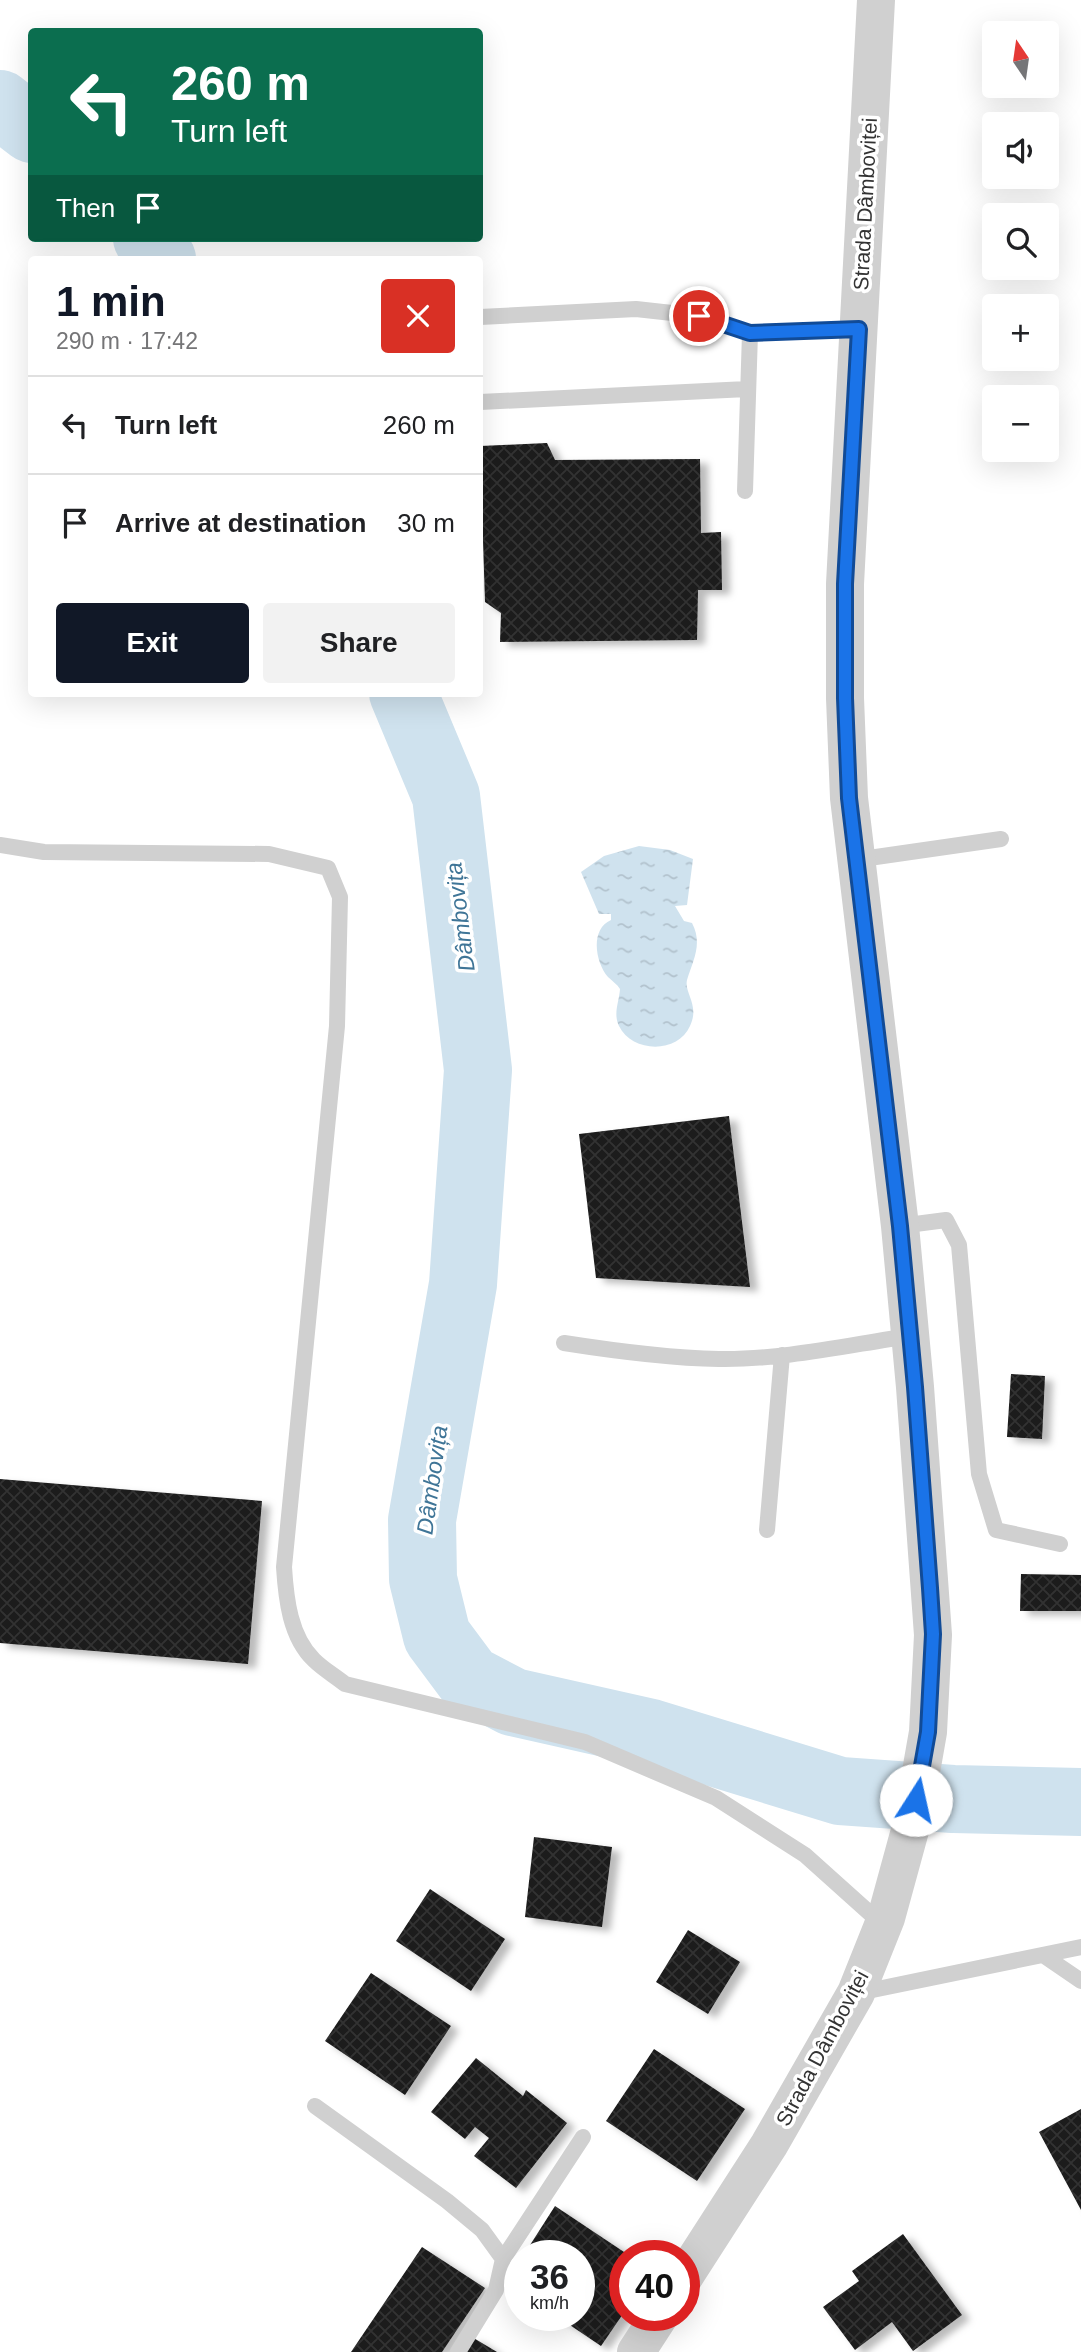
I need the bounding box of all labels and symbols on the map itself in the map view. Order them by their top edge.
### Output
north arrow [982,21,1059,98]
street label: Strada Dâmboviței [849,117,881,291]
pin [669,286,729,346]
water label: Dâmbovița [440,861,480,973]
water label: Dâmbovița [411,1424,453,1536]
position arrow [879,1763,953,1837]
street label: Strada Dâmboviței [771,1966,873,2130]
speed limit sign: 40 [609,2240,700,2331]

